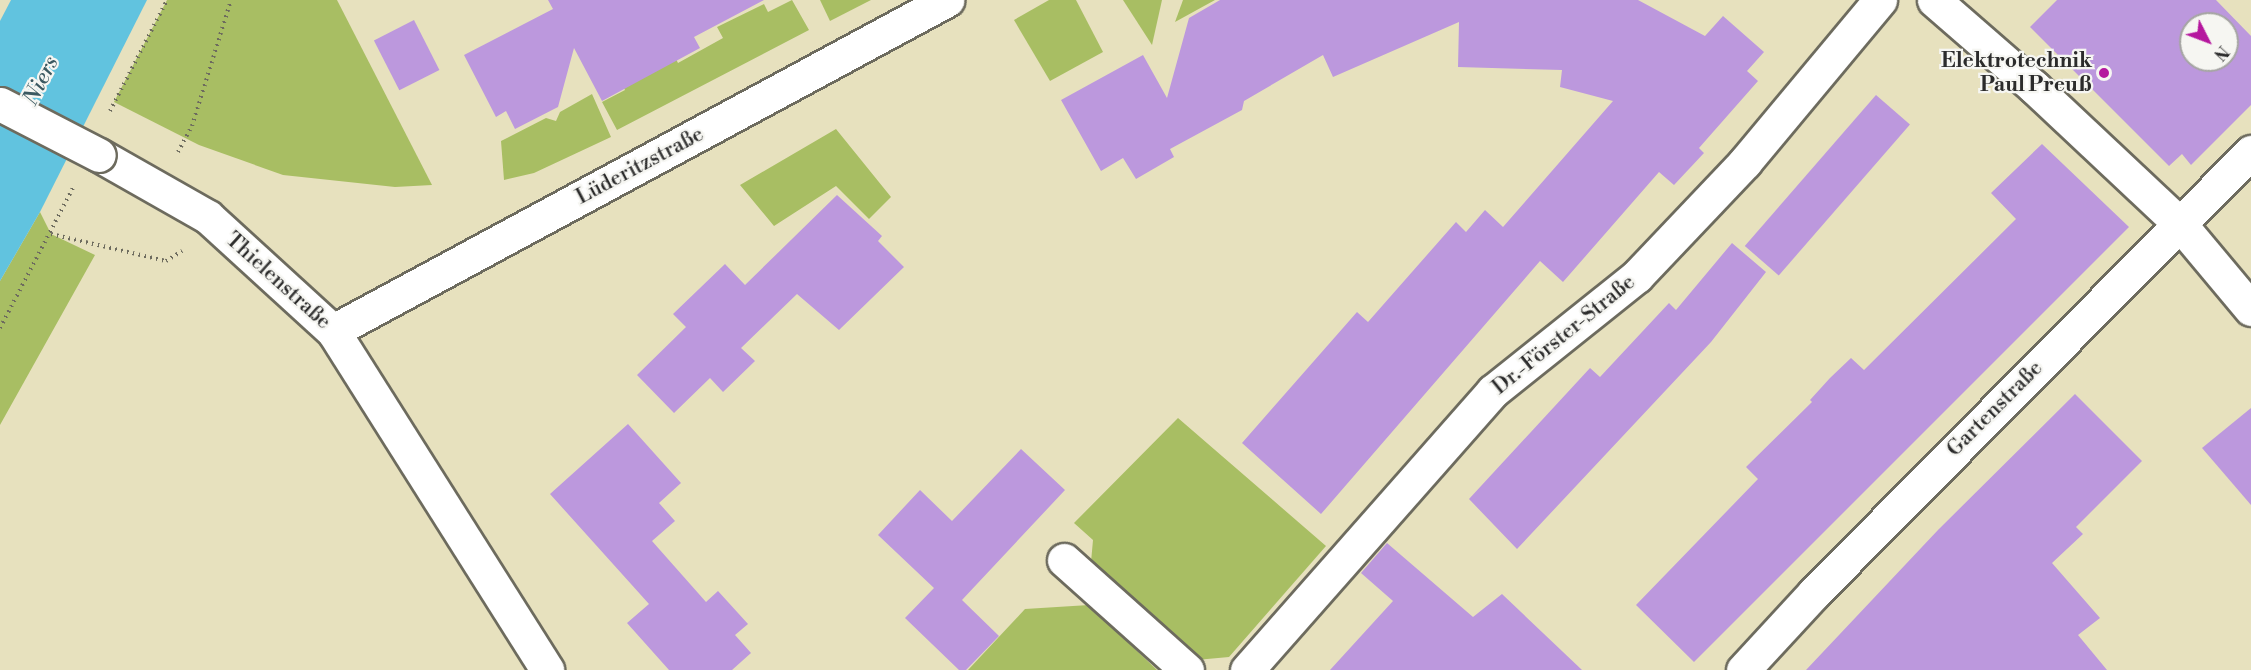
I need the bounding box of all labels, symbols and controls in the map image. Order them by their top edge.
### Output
north arrow [2179,12,2239,72]
text: N [2209,41,2233,64]
place label: Elektrotechnik Paul Preuß [1941,48,2092,98]
water label: Niers [18,52,64,110]
marker: Elektrotechnik Paul Preuß [2097,66,2111,80]
street label: Lüderitzstraße [572,122,708,210]
street label: Thielenstraße [220,227,336,335]
street label: Dr.-Förster-Straße [1488,270,1640,400]
street label: Gartenstraße [1942,356,2048,462]

